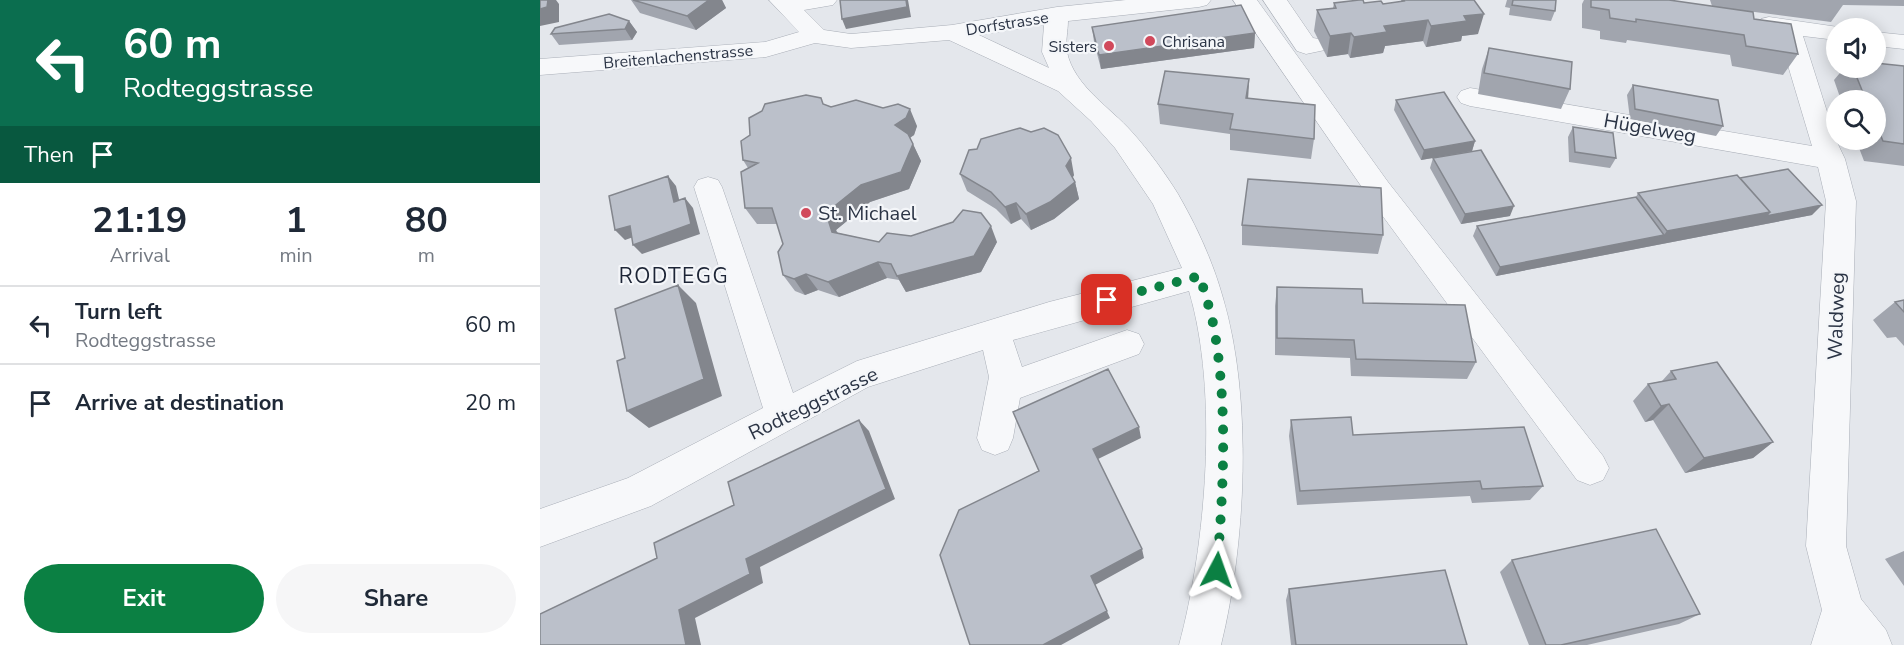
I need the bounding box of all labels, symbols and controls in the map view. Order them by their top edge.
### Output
street label: Dorfstrasse [964,7,1050,41]
text: 60 m [123,16,222,73]
map controls [1826,18,1886,150]
button: sound [1826,18,1886,78]
icon: left [24,24,102,102]
place label: Chrisana [1162,31,1225,53]
marker: Chrisana [1143,34,1157,48]
place label: Sisters [1048,36,1097,58]
street label: Breitenlachenstrasse [602,39,754,75]
marker: Sisters [1102,39,1116,53]
text: Rodteggstrasse [123,70,313,107]
button: search [1826,90,1886,150]
street label: Hügelweg [1602,107,1698,150]
icon: arrive [86,138,119,171]
text: Then [24,140,74,170]
text: 21:19 [92,196,187,245]
text: 1 [285,196,307,245]
text: 80 [405,196,448,245]
place label: St. Michael [818,200,917,227]
marker: St. Michael [799,206,813,220]
text: Arrival [110,242,170,269]
text: min [279,242,313,269]
text: m [418,242,435,269]
district label: RODTEGG [619,262,729,290]
street label: Waldweg [1821,272,1852,360]
pin [1081,274,1132,325]
icon: arrive [1090,283,1123,316]
text: Turn left [75,297,162,327]
icon: left [24,309,57,342]
text: 60 m [465,310,516,340]
text: Rodteggstrasse [75,327,216,354]
street label: Rodteggstrasse [744,360,882,446]
icon: arrive [24,387,57,420]
text: Arrive at destination [75,388,284,418]
text: 20 m [465,388,516,418]
position arrow [1185,538,1249,602]
button: Exit [24,564,264,633]
button: Share [276,564,516,633]

